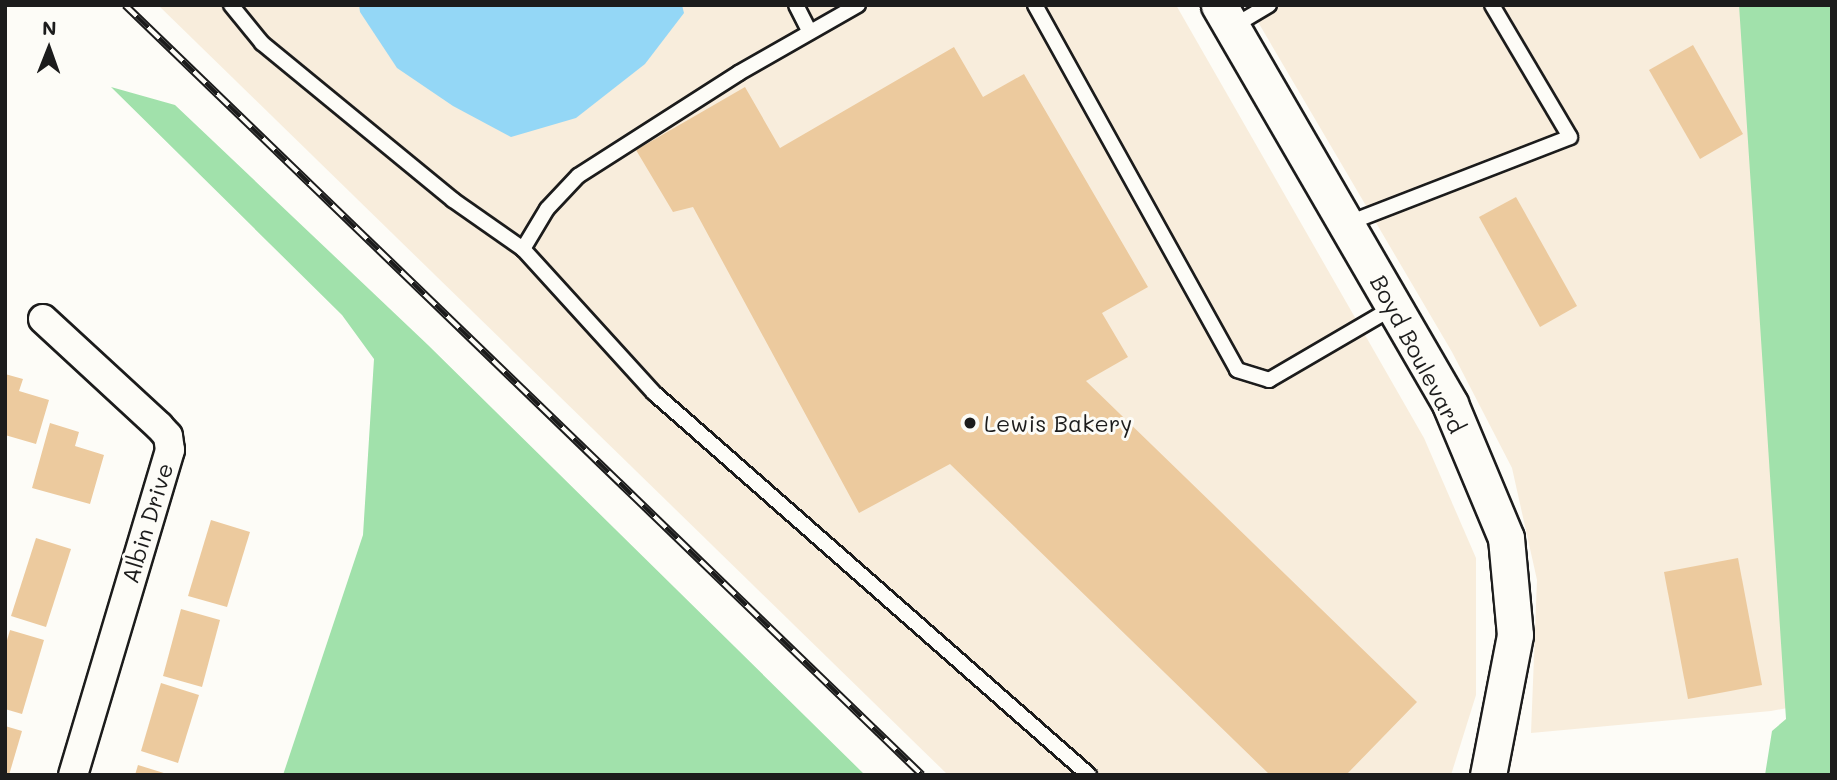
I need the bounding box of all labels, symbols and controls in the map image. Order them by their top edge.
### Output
north arrow [14,14,84,84]
text: N [42,15,57,40]
street label: Boyd Boulevard [1365,270,1471,438]
place label: Lewis Bakery [984,409,1132,437]
marker: Lewis Bakery [962,415,978,431]
street label: Albin Drive [116,460,178,586]

